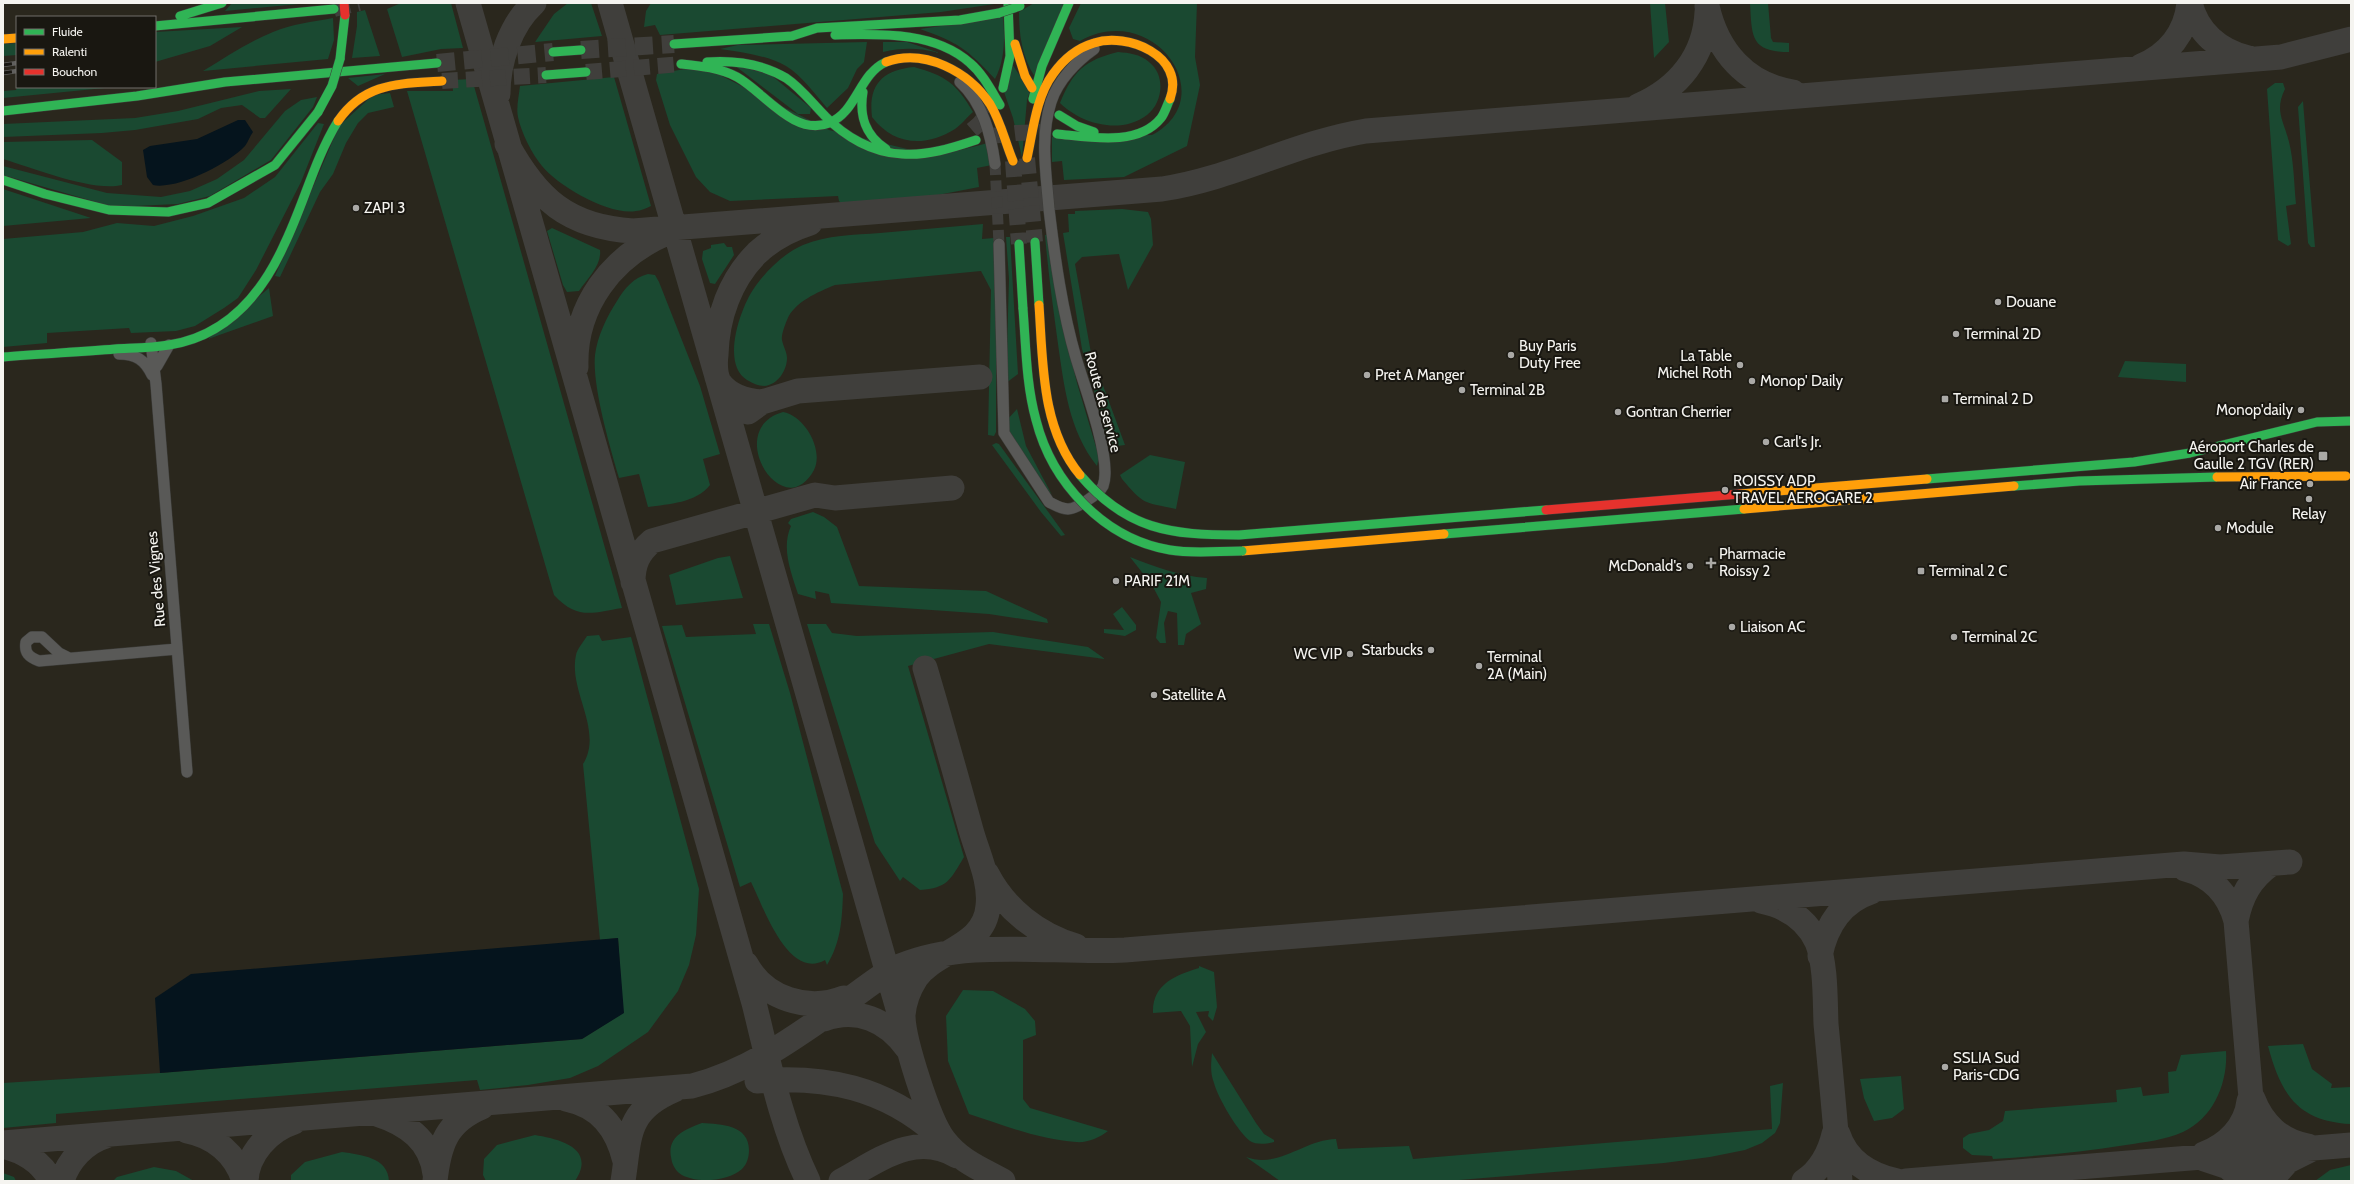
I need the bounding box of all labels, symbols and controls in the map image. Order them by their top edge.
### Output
legend [16,16,156,88]
text: Fluide [52,24,83,39]
text: Ralenti [52,44,87,59]
text: Bouchon [52,64,98,79]
place label: ZAPI 3 [364,199,405,217]
marker: ZAPI 3 [351,203,361,213]
place label: Douane [2006,293,2057,311]
marker: Douane [1993,297,2003,307]
place label: Terminal 2D [1964,325,2041,343]
marker: Terminal 2D [1951,329,1961,339]
place label: Buy Paris Duty Free [1519,337,1581,372]
place label: La Table Michel Roth [1657,347,1732,382]
street label: Route de service [1081,350,1125,455]
marker: Buy Paris Duty Free [1506,350,1516,360]
marker: La Table Michel Roth [1735,360,1745,370]
place label: Pret A Manger [1375,366,1465,384]
marker: Pret A Manger [1362,370,1372,380]
place label: Monop' Daily [1760,372,1843,390]
marker: Monop' Daily [1747,376,1757,386]
place label: Terminal 2B [1470,381,1545,399]
marker: Terminal 2B [1457,385,1467,395]
place label: Terminal 2 D [1953,390,2033,408]
marker: Terminal 2 D [1940,394,1950,404]
place label: Monop'daily [2216,401,2293,419]
place label: Gontran Cherrier [1626,403,1732,421]
marker: Monop'daily [2296,405,2306,415]
marker: Gontran Cherrier [1613,407,1623,417]
place label: Carl's Jr. [1774,433,1822,451]
marker: Carl's Jr. [1761,437,1771,447]
place label: Aéroport Charles de Gaulle 2 TGV (RER) [2189,438,2314,473]
marker: Aéroport Charles de Gaulle 2 TGV (RER) [2317,450,2329,462]
place label: ROISSY ADP TRAVEL AEROGARE 2 [1733,472,1873,507]
place label: Air France [2240,475,2302,493]
marker: Air France [2305,479,2315,489]
marker: ROISSY ADP TRAVEL AEROGARE 2 [1720,485,1730,495]
marker: Relay [2304,494,2314,504]
place label: Relay [2292,505,2327,523]
place label: Module [2226,519,2274,537]
marker: Module [2213,523,2223,533]
street label: Rue des Vignes [143,530,169,628]
place label: Pharmacie Roissy 2 [1719,545,1786,580]
place label: McDonald's [1608,557,1682,575]
marker: Pharmacie Roissy 2 [1706,558,1716,568]
marker: McDonald's [1685,561,1695,571]
place label: Terminal 2 C [1929,562,2008,580]
marker: Terminal 2 C [1916,566,1926,576]
place label: PARIF 21M [1124,572,1190,590]
marker: PARIF 21M [1111,576,1121,586]
place label: Liaison AC [1740,618,1806,636]
marker: Liaison AC [1727,622,1737,632]
place label: Terminal 2C [1962,628,2037,646]
marker: Terminal 2C [1949,632,1959,642]
place label: Starbucks [1362,641,1423,659]
place label: WC VIP [1294,645,1342,663]
marker: Starbucks [1426,645,1436,655]
place label: Terminal 2A (Main) [1487,648,1547,683]
marker: WC VIP [1345,649,1355,659]
marker: Terminal 2A (Main) [1474,661,1484,671]
place label: Satellite A [1162,686,1227,704]
marker: Satellite A [1149,690,1159,700]
place label: SSLIA Sud Paris-CDG [1953,1049,2019,1084]
marker: SSLIA Sud Paris-CDG [1940,1062,1950,1072]

